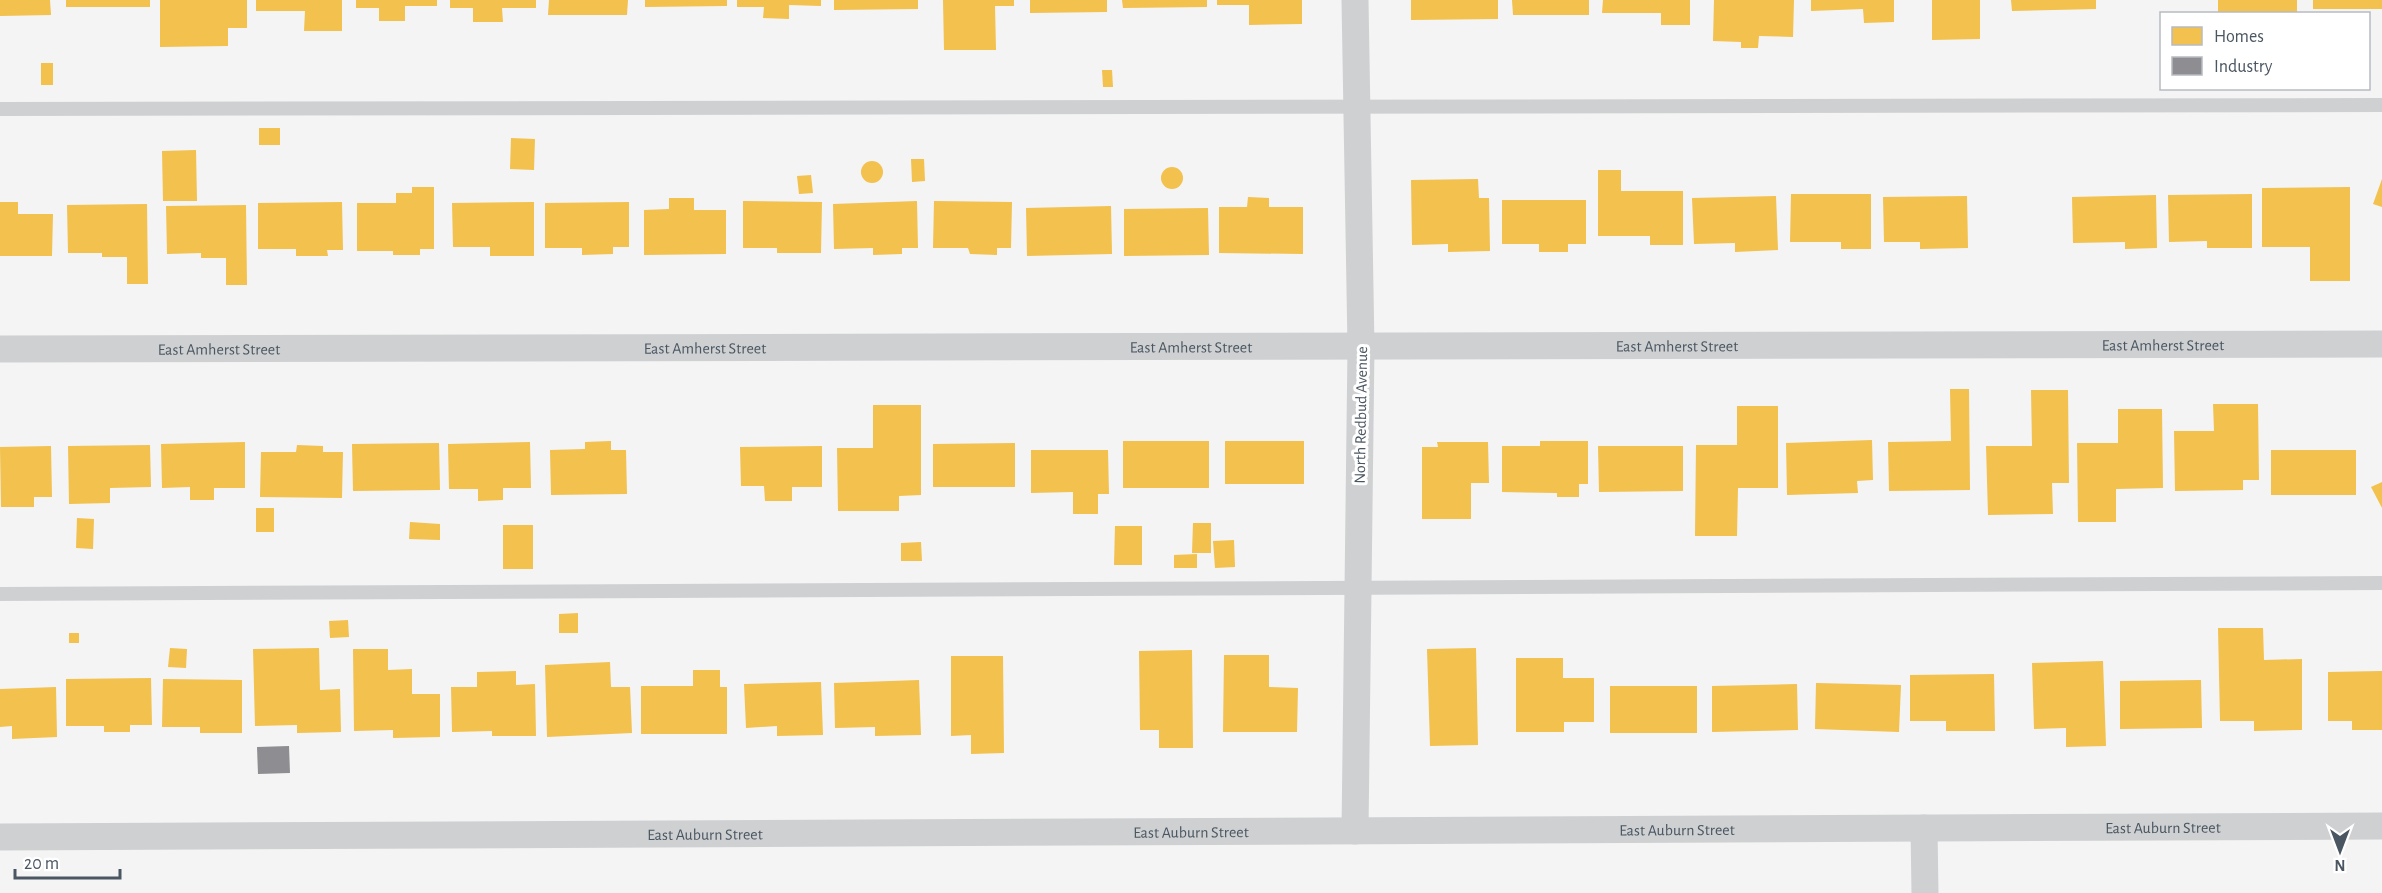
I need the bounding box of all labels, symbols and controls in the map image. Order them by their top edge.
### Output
legend [2160,12,2370,90]
text: Homes [2214,28,2264,46]
text: Industry [2214,58,2273,76]
street label: East Amherst Street [2102,337,2224,354]
street label: East Amherst Street [1616,338,1738,355]
street label: East Amherst Street [1130,339,1252,356]
street label: East Amherst Street [644,340,766,357]
street label: East Amherst Street [158,341,280,358]
street label: North Redbud Avenue [1352,346,1370,484]
street label: East Auburn Street [2105,820,2221,836]
north arrow [2310,821,2370,881]
street label: East Auburn Street [1619,822,1735,839]
street label: East Auburn Street [1133,824,1249,841]
street label: East Auburn Street [647,826,763,843]
scale bar [15,842,120,880]
text: 20 m [24,855,59,873]
text: N [2334,857,2346,873]

